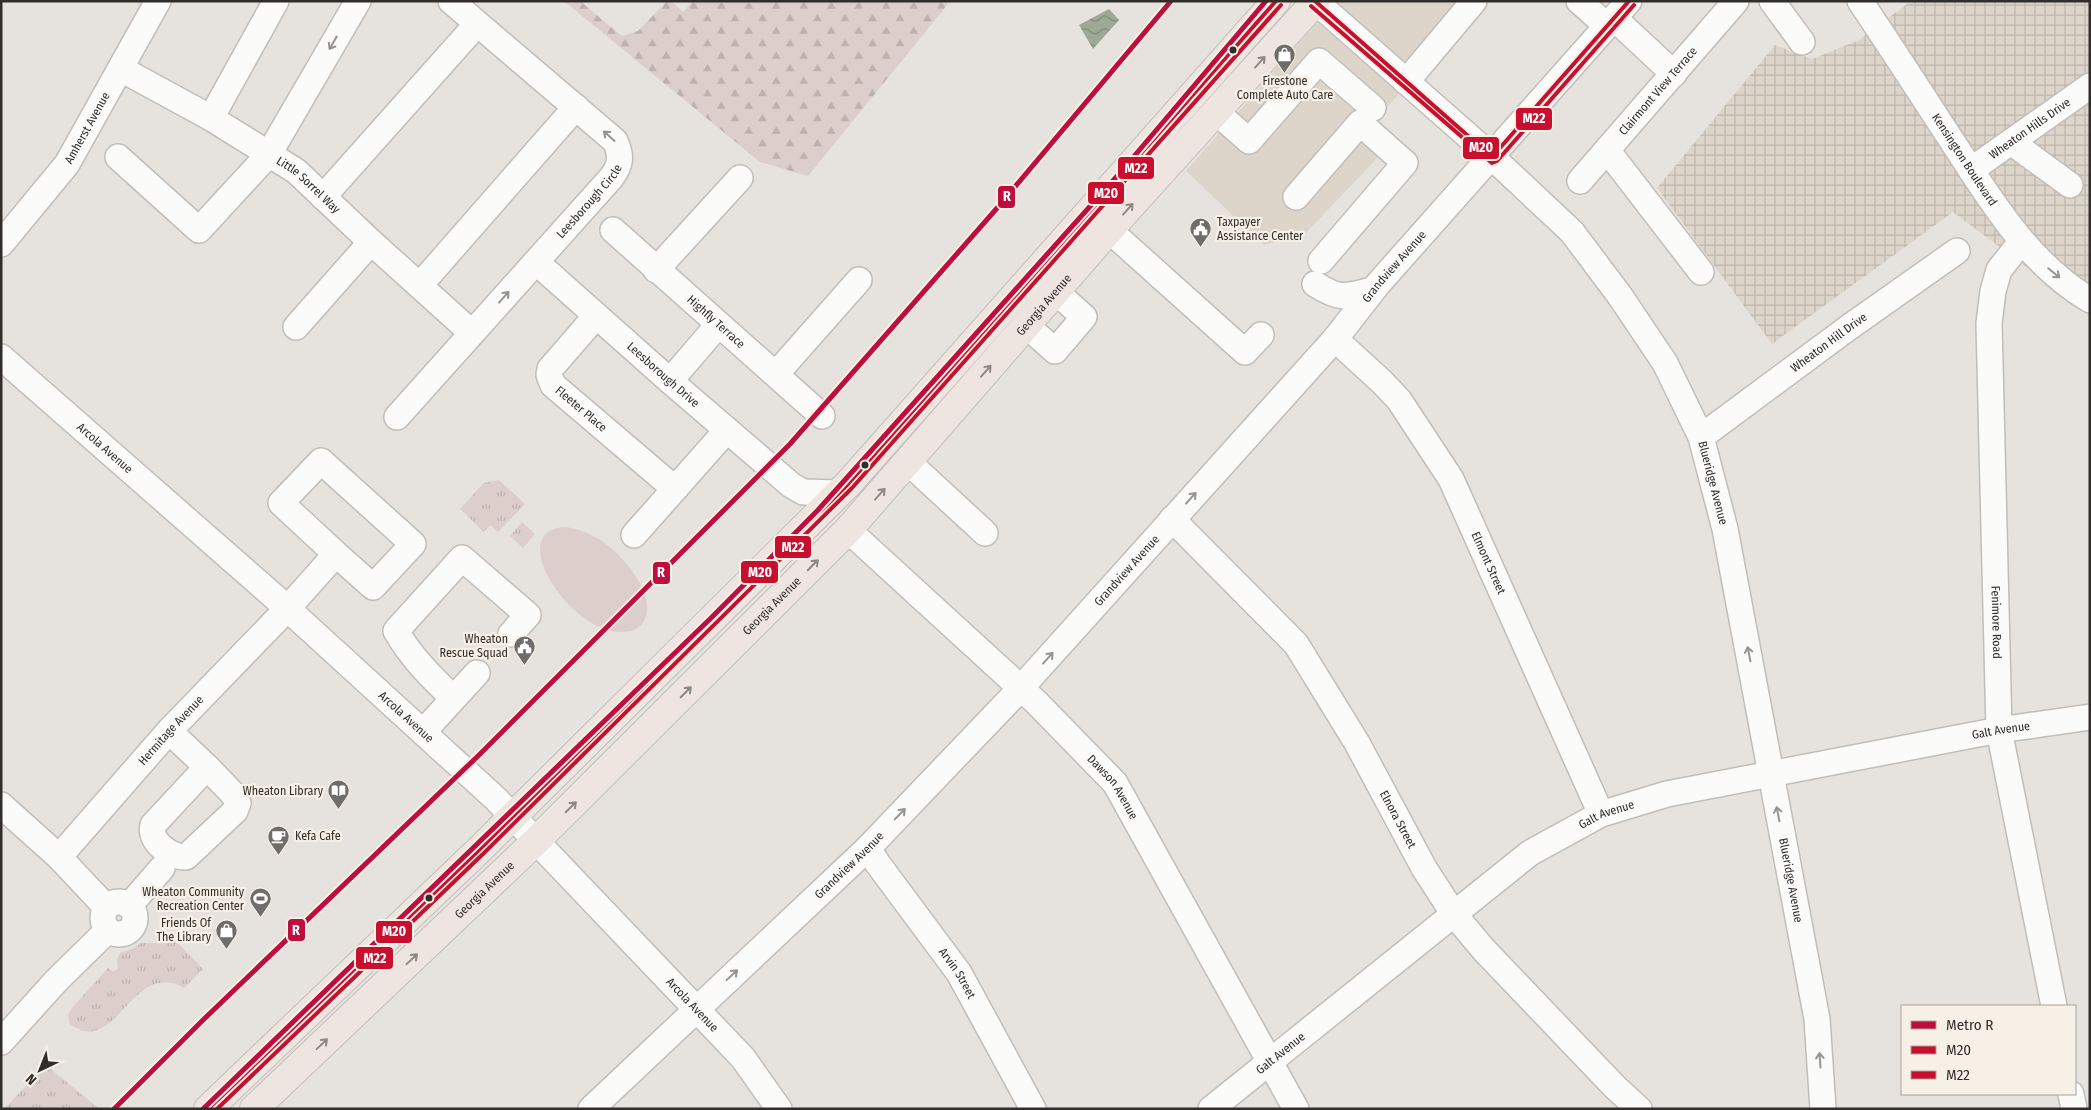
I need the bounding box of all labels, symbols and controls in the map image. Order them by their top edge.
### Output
one-way arrow [328,36,338,50]
shop icon: Firestone Complete Auto Care [1273,42,1297,73]
street label: Clairmont View Terrace [1616,44,1700,138]
unlabelled marker [1228,45,1238,55]
one-way arrow [1254,56,1266,69]
place label: Firestone Complete Auto Care [1237,74,1333,102]
street label: Amherst Avenue [62,90,113,166]
street label: Wheaton Hills Drive [1986,95,2073,162]
line badge: M22 [1515,107,1553,131]
text: M22 [1522,110,1546,127]
street label: Kensington Boulevard [1929,111,2000,208]
one-way arrow [603,130,616,142]
line badge: M20 [1462,136,1500,160]
text: M20 [1469,139,1493,156]
street label: Little Sorrel Way [274,154,344,217]
line badge: M22 [1117,156,1155,180]
text: M22 [1124,160,1148,177]
street label: Leesborough Circle [553,162,625,241]
line badge: M20 [1087,181,1125,205]
line badge: R [997,185,1016,209]
text: M20 [1094,185,1118,202]
text: R [1003,188,1011,205]
one-way arrow [1122,203,1134,216]
place label: Taxpayer Assistance Center [1217,215,1304,243]
public building icon: Taxpayer Assistance Center [1189,217,1213,248]
street label: Grandview Avenue [1359,228,1429,305]
one-way arrow [2047,267,2060,278]
street label: Georgia Avenue [1013,271,1074,338]
one-way arrow [499,291,510,304]
street label: Highfly Terrace [684,292,748,351]
street label: Wheaton Hill Drive [1788,310,1870,375]
street label: Leesborough Drive [624,339,702,410]
one-way arrow [981,365,992,378]
street label: Fleeter Place [553,383,610,435]
street label: Arcola Avenue [74,420,135,476]
street label: Blueridge Avenue [1695,440,1731,526]
unlabelled marker [860,460,870,470]
one-way arrow [874,487,886,500]
one-way arrow [1185,491,1197,504]
street label: Elmont Street [1469,530,1509,596]
street label: Grandview Avenue [1091,532,1162,609]
line badge: M22 [774,535,812,559]
text: M22 [781,539,805,556]
one-way arrow [807,559,819,571]
line badge: M20 [740,560,779,584]
line badge: R [652,561,671,585]
text: R [657,564,665,581]
text: M20 [748,564,772,581]
street label: Georgia Avenue [740,574,804,638]
street label: Fenimore Road [1988,585,2004,659]
place label: Wheaton Rescue Squad [440,632,508,660]
public building icon: Wheaton Rescue Squad [512,634,536,665]
one-way arrow [1743,647,1753,663]
one-way arrow [1042,652,1054,665]
one-way arrow [680,686,692,698]
street label: Arcola Avenue [376,688,437,746]
street label: Hermitage Avenue [135,693,206,768]
street label: Galt Avenue [1971,719,2031,742]
street label: Dawson Avenue [1084,752,1141,822]
library icon: Wheaton Library [327,779,351,810]
place label: Wheaton Library [243,784,324,798]
street label: Elnora Street [1377,788,1419,851]
street label: Galt Avenue [1576,797,1636,832]
one-way arrow [565,801,577,813]
one-way arrow [1773,806,1783,822]
one-way arrow [894,808,906,820]
cafe icon: Kefa Cafe [267,824,291,855]
place label: Kefa Cafe [295,829,341,843]
street label: Grandview Avenue [812,829,887,902]
street label: Blueridge Avenue [1776,837,1806,924]
street label: Georgia Avenue [452,858,517,921]
place label: Wheaton Community Recreation Center [142,885,245,913]
sports icon: Wheaton Community Recreation Center [248,887,272,918]
unlabelled marker [424,893,434,903]
place label: Friends Of The Library [156,916,212,944]
shop icon: Friends Of The Library [215,918,239,949]
line badge: R [287,918,306,942]
line badge: M20 [375,920,413,944]
text: R [292,922,300,939]
text: M20 [382,923,406,940]
street label: Arvin Street [936,945,979,1001]
line badge: M22 [355,946,394,970]
text: M22 [363,950,387,967]
one-way arrow [405,953,418,965]
one-way arrow [726,969,738,981]
street label: Arcola Avenue [663,975,721,1035]
legend [1901,1005,2076,1095]
text: Metro R [1946,1016,1993,1034]
street label: Galt Avenue [1253,1029,1308,1077]
one-way arrow [315,1038,328,1050]
text: M20 [1946,1041,1971,1059]
north arrow [15,1045,65,1095]
one-way arrow [1815,1052,1825,1068]
text: M22 [1946,1066,1970,1084]
text: N [23,1070,40,1088]

